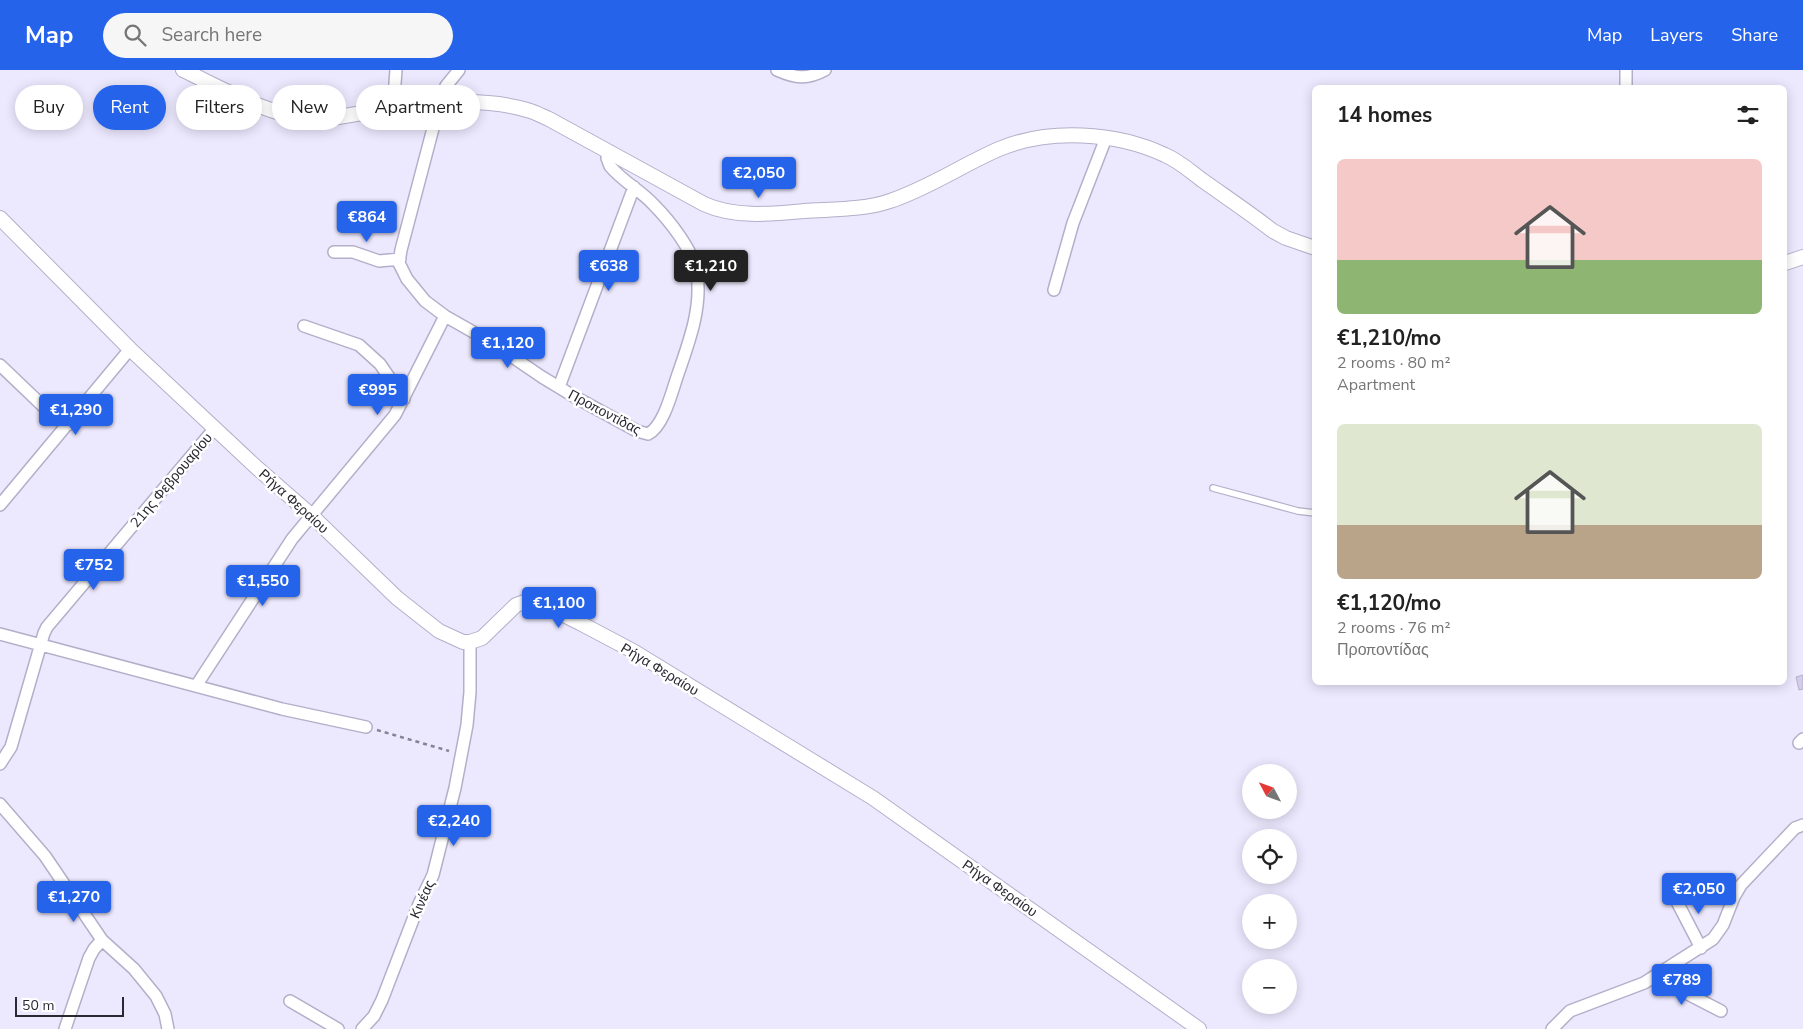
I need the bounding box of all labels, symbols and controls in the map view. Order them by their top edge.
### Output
search box [103,13,453,58]
text: Map [25,19,73,51]
icon: search [121,21,149,49]
text: Search here [161,22,262,48]
text: Map [1587,23,1622,47]
text: Layers [1650,23,1703,47]
text: Share [1731,23,1778,47]
chip: Buy [15,85,83,130]
chip: Rent [93,85,166,130]
chip: Filters [176,85,262,130]
chip: New [272,85,346,130]
chip: Apartment [356,85,480,130]
text: 14 homes [1337,101,1432,129]
icon: filters [1734,101,1762,129]
pin: €2,050 [718,156,800,199]
text: €2,050 [733,162,785,184]
icon: home [1505,192,1595,282]
pin: €864 [337,200,397,243]
text: €864 [348,206,386,228]
pin: €638 [579,250,639,292]
pin: €1,210 [670,250,752,292]
text: €638 [590,255,628,277]
text: €1,210 [685,255,737,277]
text: €1,210/mo [1337,324,1441,352]
pin: €1,120 [467,326,549,369]
text: €1,120 [482,332,534,354]
text: 2 rooms · 80 m² [1337,352,1450,374]
pin: €995 [348,374,408,416]
text: Apartment [1337,374,1415,396]
text: €995 [359,379,397,401]
street label: Προποντίδας [565,385,645,440]
pin: €1,290 [35,394,117,436]
text: €1,290 [50,399,102,421]
street label: 21ης Φεβρουαρίου [126,429,217,532]
icon: home [1505,457,1595,547]
street label: Ρήγα Φεραίου [255,465,333,538]
pin: €752 [64,548,124,591]
text: €752 [75,554,113,576]
pin: €1,550 [222,564,304,607]
text: €1,550 [237,570,289,592]
pin: €1,100 [518,586,600,629]
text: €1,120/mo [1337,589,1441,617]
text: €1,100 [533,592,585,614]
text: 2 rooms · 76 m² [1337,617,1450,639]
street label: Ρήγα Φεραίου [617,639,702,700]
text: Προποντίδας [1337,639,1429,661]
north arrow [1242,764,1298,819]
map controls [1242,764,1297,1014]
pin: €2,240 [413,804,495,847]
text: €2,240 [428,810,480,832]
button: locate [1242,829,1297,884]
street label: Ρήγα Φεραίου [958,855,1041,921]
pin: €2,050 [1658,872,1740,915]
street label: Κινέας [406,877,439,922]
text: €2,050 [1673,878,1725,900]
pin: €1,270 [33,880,115,923]
text: €1,270 [48,886,100,908]
button: + [1242,894,1297,949]
button: − [1242,959,1297,1014]
pin: €789 [1652,964,1712,1006]
text: €789 [1663,969,1701,991]
scale bar [15,994,124,1017]
text: 50 m [22,996,54,1015]

